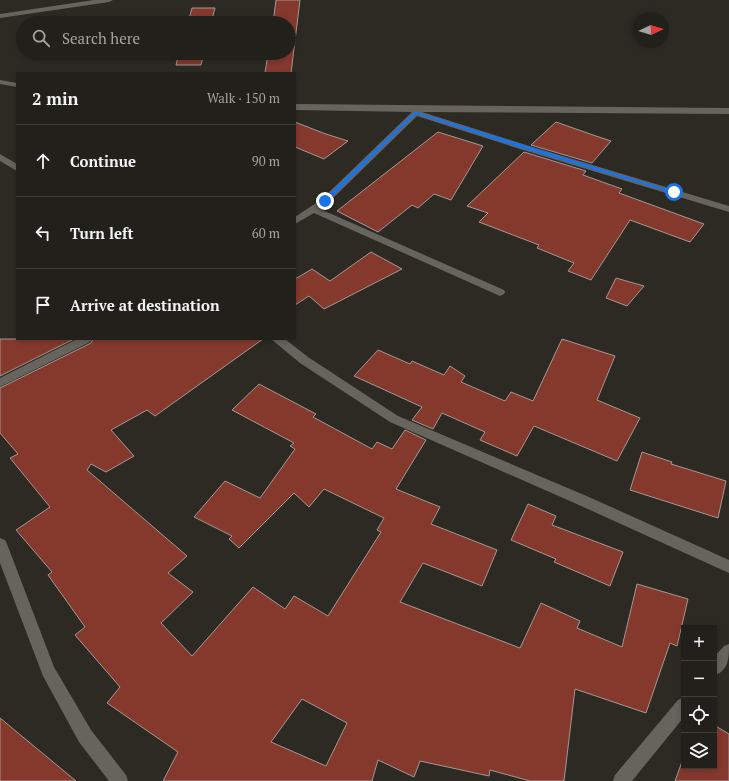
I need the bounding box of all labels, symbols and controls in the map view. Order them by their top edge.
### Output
north arrow [633,12,669,48]
search box [16,16,296,60]
icon: search [30,27,52,49]
text: Search here [62,28,140,48]
text: 2 min [32,87,79,110]
text: Walk · 150 m [207,89,280,107]
icon: ahead [32,150,54,172]
text: Continue [70,151,136,171]
text: 90 m [252,152,280,170]
route start [665,183,683,201]
route end [316,192,334,210]
icon: left [32,222,54,244]
text: Turn left [70,223,134,243]
text: 60 m [252,224,280,242]
icon: arrive [32,294,54,316]
text: Arrive at destination [70,295,220,315]
map controls [681,625,717,769]
button: + [681,625,717,661]
button: − [681,661,717,697]
button: locate [681,697,717,733]
button: layers [681,733,717,769]

